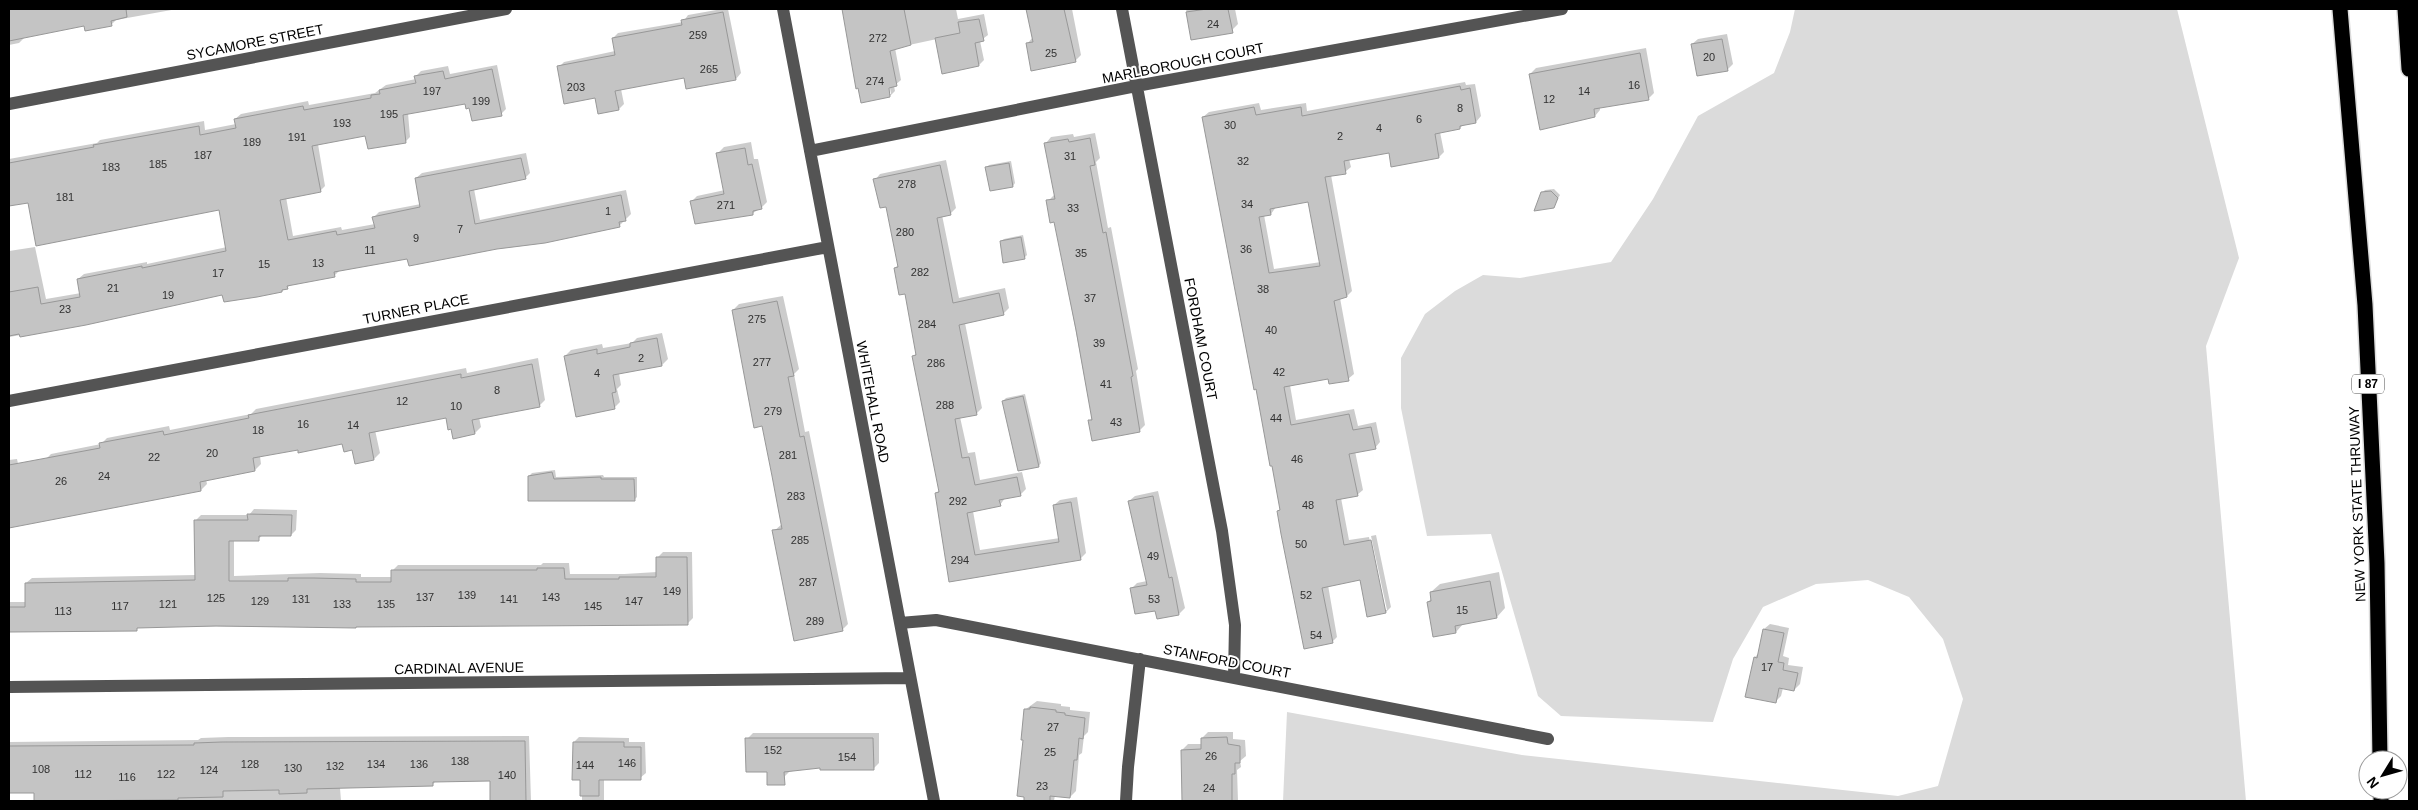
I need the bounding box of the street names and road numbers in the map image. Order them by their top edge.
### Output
street label: SYCAMORE STREET [185,21,325,63]
street label: MARLBOROUGH COURT [1101,39,1266,87]
street label: FORDHAM COURT [1181,277,1221,402]
street label: TURNER PLACE [361,291,471,327]
street label: WHITEHALL ROAD [853,340,893,464]
road number: I 87 [2352,374,2384,394]
street label: NEW YORK STATE THRUWAY [2346,405,2368,602]
street label: STANFORD COURT [1162,641,1292,681]
street label: CARDINAL AVENUE [394,659,524,677]

